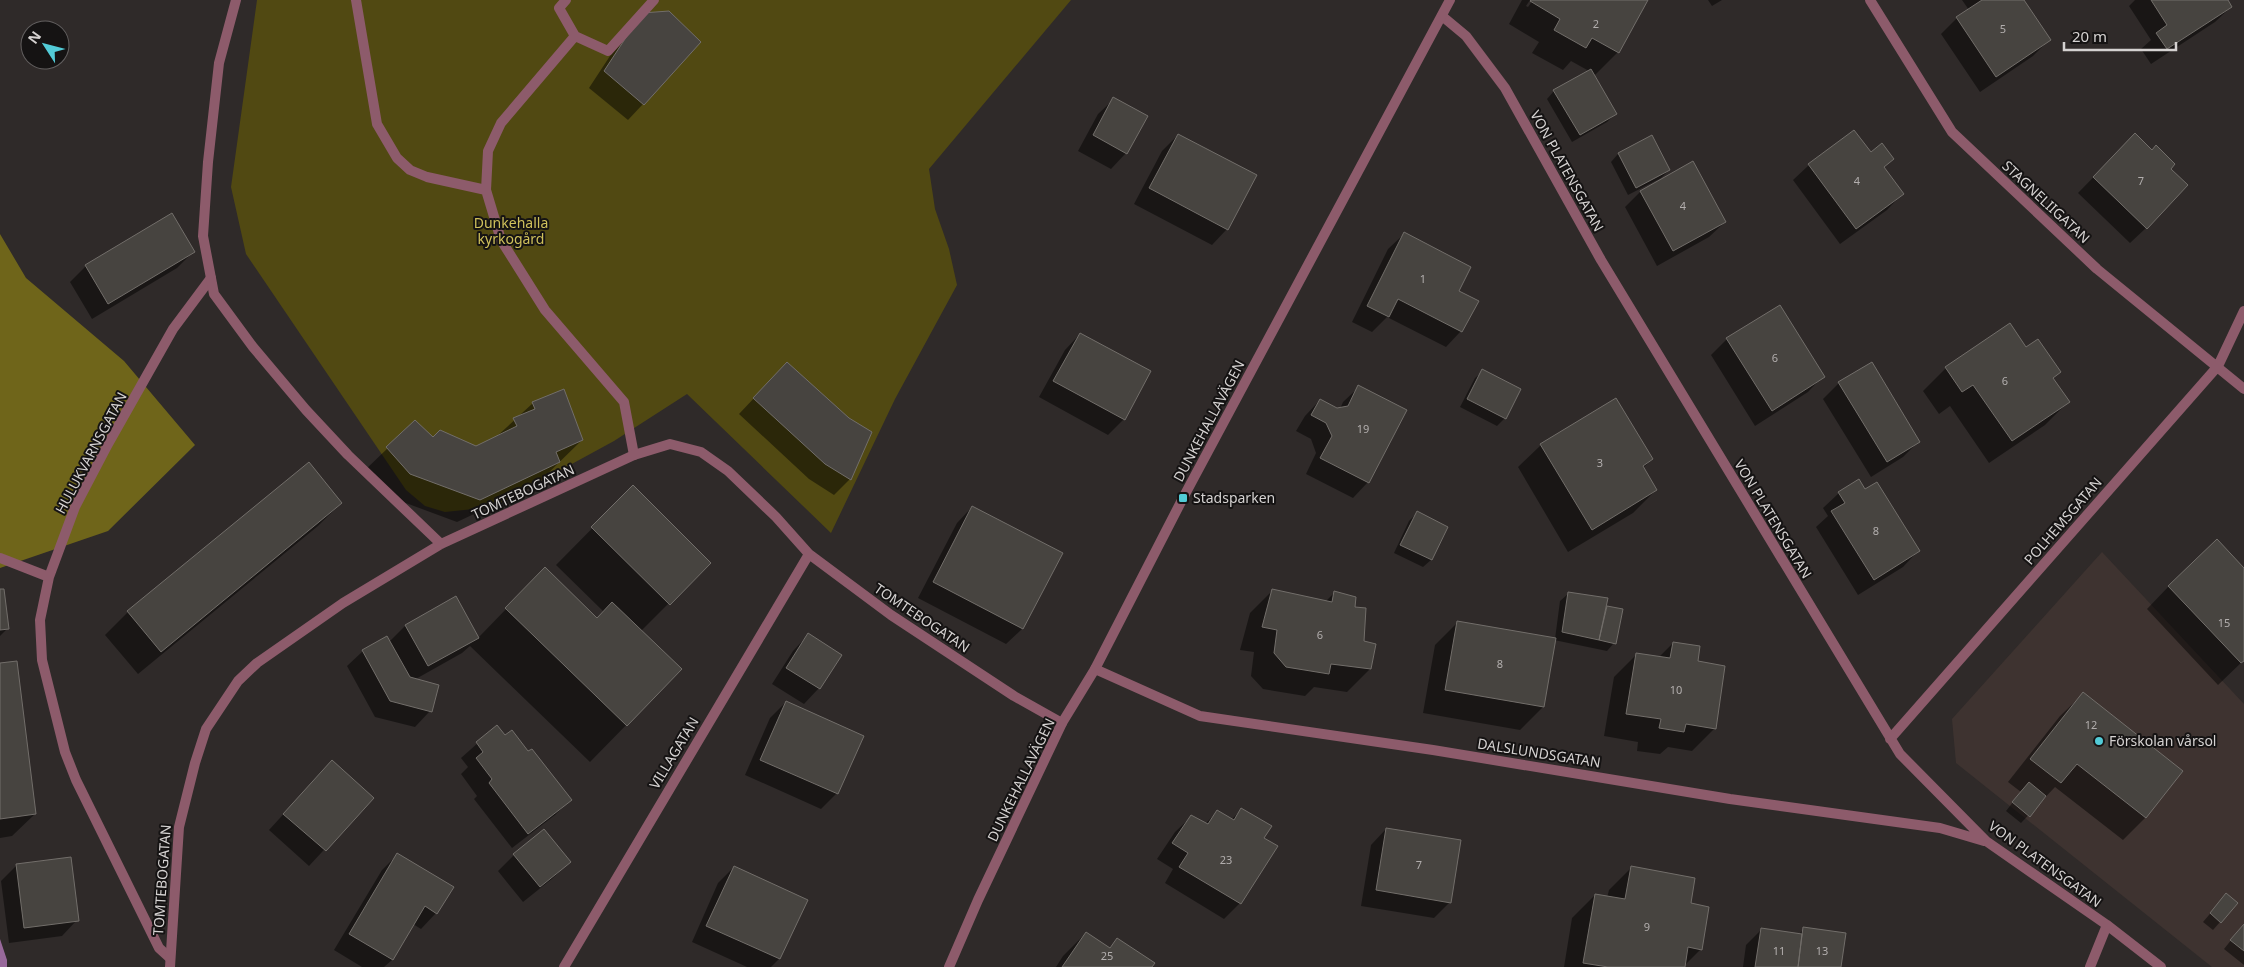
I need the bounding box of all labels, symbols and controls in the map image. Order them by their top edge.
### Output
house number: 2 [1593,16,1599,31]
north arrow [20,20,70,70]
scale bar [2064,20,2176,52]
house number: 5 [2000,21,2006,36]
text: 20 m [2072,26,2107,46]
text: N [23,27,45,47]
street label: VON PLATENSGATAN [1526,107,1609,235]
street label: STAGNELIIGATAN [1998,156,2094,247]
house number: 4 [1854,173,1861,188]
house number: 7 [2138,173,2144,188]
house number: 4 [1680,198,1687,213]
park label: Dunkehalla kyrkogård [474,213,548,248]
house number: 1 [1420,271,1426,286]
house number: 6 [1772,350,1778,365]
street label: DUNKEHALLAVÄGEN [1168,357,1249,485]
house number: 6 [2002,373,2008,388]
street label: HULUKVARNSGATAN [50,389,131,517]
house number: 19 [1357,421,1369,436]
house number: 3 [1597,455,1603,470]
street label: VON PLATENSGATAN [1730,456,1817,582]
street label: TOMTEBOGATAN [468,459,577,524]
street label: POLHEMSGATAN [2019,473,2106,568]
place label: Stadsparken [1193,488,1275,507]
marker: Stadsparken [1177,492,1189,504]
house number: 8 [1873,523,1879,538]
street label: TOMTEBOGATAN [871,579,974,657]
house number: 15 [2218,615,2230,630]
house number: 6 [1317,627,1323,642]
house number: 8 [1497,656,1503,671]
house number: 10 [1670,682,1682,697]
street label: VILLAGATAN [645,713,703,792]
street label: DUNKEHALLAVÄGEN [982,715,1059,845]
house number: 12 [2085,717,2097,732]
place label: Förskolan vårsol [2109,731,2216,750]
street label: DALSLUNDSGATAN [1476,733,1602,772]
marker: Förskolan vårsol [2093,735,2105,747]
street label: VON PLATENSGATAN [1985,816,2106,911]
street label: TOMTEBOGATAN [148,824,175,936]
house number: 23 [1220,852,1232,867]
house number: 7 [1416,857,1422,872]
house number: 9 [1644,919,1650,934]
house number: 11 [1773,943,1785,958]
house number: 13 [1816,943,1828,958]
house number: 25 [1101,948,1113,963]

